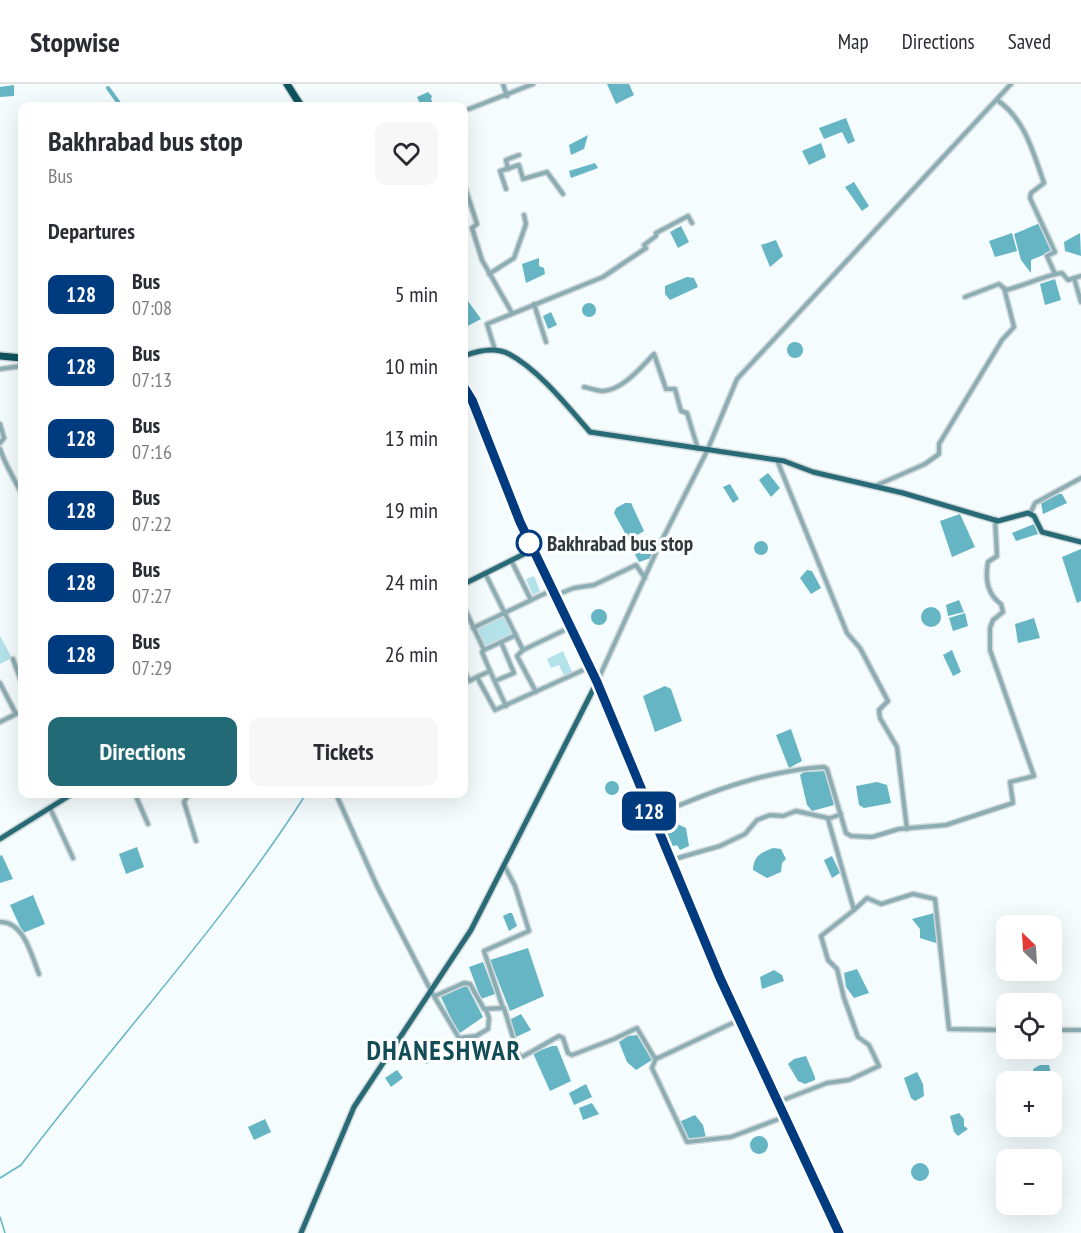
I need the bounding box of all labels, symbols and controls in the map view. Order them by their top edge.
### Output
text: Stopwise [30,23,120,60]
text: Map [838,28,869,55]
text: Directions [902,28,975,55]
text: Saved [1008,28,1051,55]
text: Bakhrabad bus stop [48,122,243,159]
button: heart [375,122,438,185]
text: Bus [48,163,73,189]
text: Departures [48,217,135,245]
text: Bus [132,267,160,295]
text: 5 min [395,280,438,308]
text: 128 [66,281,96,308]
text: 07:08 [132,295,172,321]
text: Bus [132,339,160,367]
text: 10 min [385,352,438,380]
text: 128 [66,353,96,380]
text: 07:13 [132,367,172,393]
text: Bus [132,411,160,439]
text: 13 min [385,424,438,452]
text: 128 [66,425,96,452]
text: 07:16 [132,439,172,465]
text: Bus [132,483,160,511]
text: 19 min [385,496,438,524]
text: 128 [66,497,96,524]
text: 07:22 [132,511,172,537]
marker: Bakhrabad bus stop [516,530,542,556]
place label: Bakhrabad bus stop [547,530,693,557]
text: Bus [132,555,160,583]
text: 24 min [385,568,438,596]
text: 128 [66,569,96,596]
text: 07:27 [132,583,172,609]
text: Bus [132,627,160,655]
text: 26 min [385,640,438,668]
text: 128 [66,641,96,668]
text: 07:29 [132,655,172,681]
button: Directions [48,717,237,786]
button: Tickets [249,717,438,786]
line badge: 128 [614,792,684,830]
text: 128 [634,798,664,825]
north arrow [996,915,1062,981]
map controls [996,915,1062,1215]
button: locate [996,993,1062,1059]
district label: DHANESHWAR [366,1033,522,1067]
button: + [996,1071,1062,1137]
button: − [996,1149,1062,1215]

